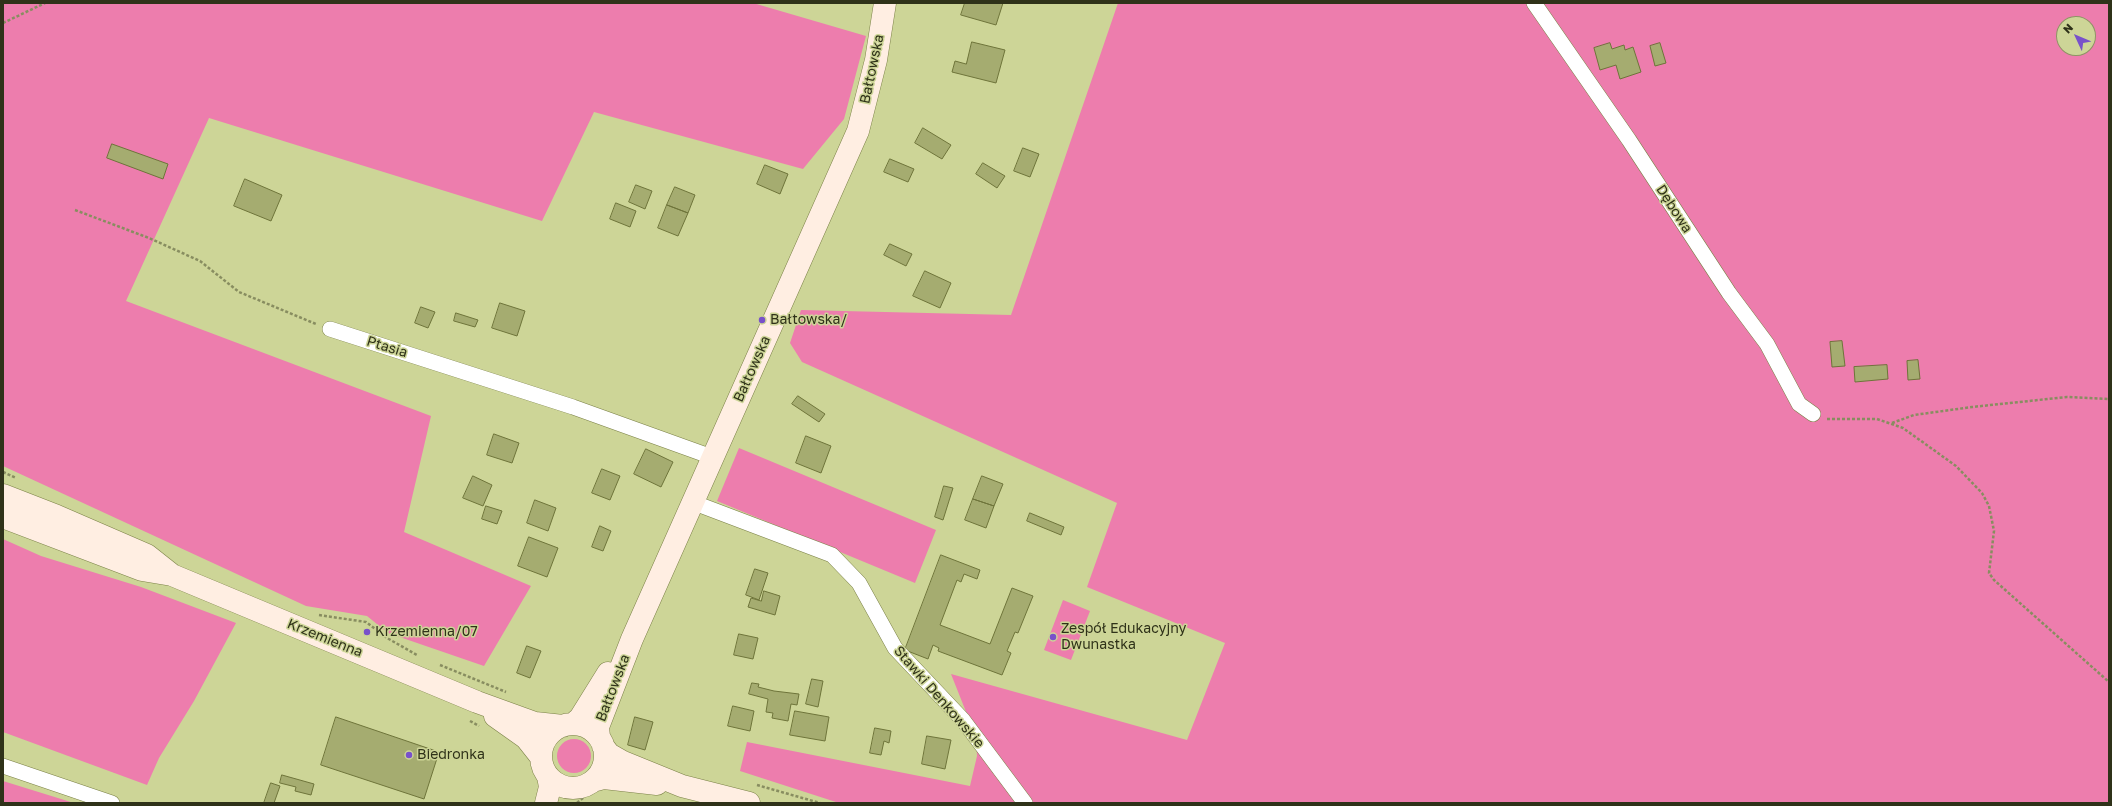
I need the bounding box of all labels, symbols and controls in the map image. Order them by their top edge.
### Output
north arrow [2056,16,2096,56]
text: N [2060,20,2075,36]
street label: Bałtowska [856,33,888,105]
street label: Dębowa [1652,182,1696,236]
place label: Bałtowska/ [770,312,847,328]
marker: Bałtowska/ [757,315,767,325]
street label: Ptasia [365,333,409,361]
street label: Bałtowska [730,333,774,405]
street label: Krzemienna [285,615,365,661]
place label: Zespół Edukacyjny Dwunastka [1061,621,1186,654]
place label: Krzemienna/07 [375,624,478,640]
marker: Krzemienna/07 [362,627,372,637]
marker: Zespół Edukacyjny Dwunastka [1048,632,1058,642]
street label: Stawki Denkowskie [890,643,988,751]
street label: Bałtowska [593,652,633,724]
place label: Biedronka [417,747,485,763]
marker: Biedronka [404,750,414,760]

